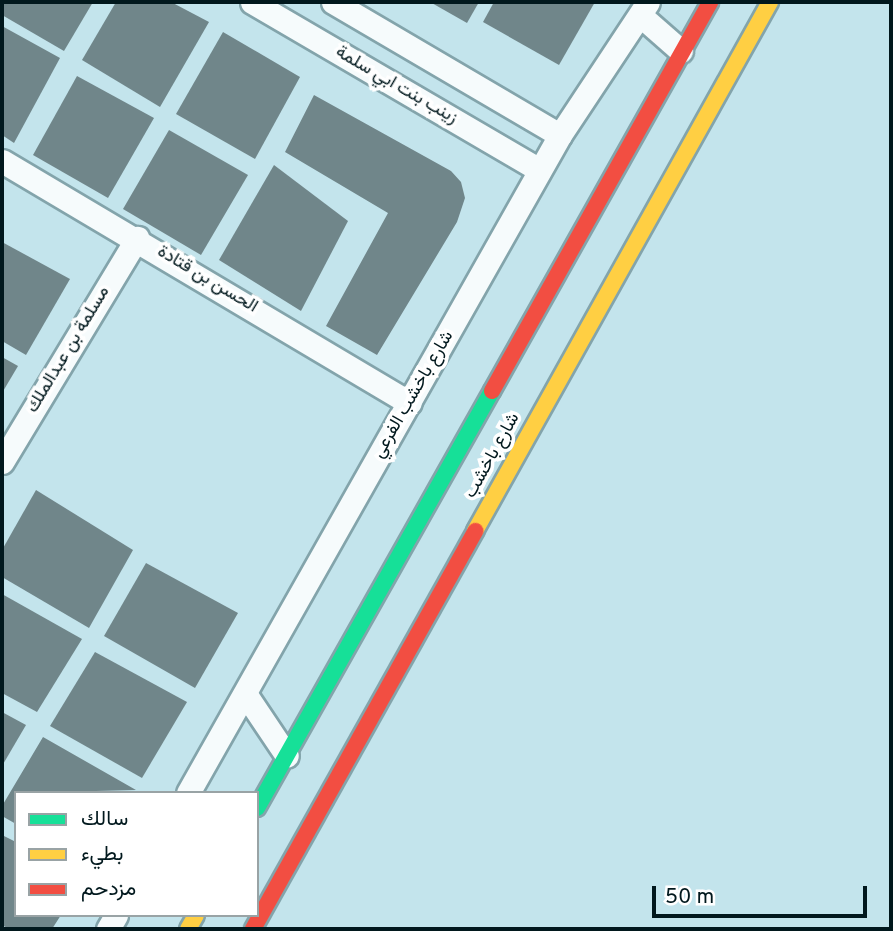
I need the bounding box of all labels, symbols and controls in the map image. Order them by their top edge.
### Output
street label: زينب بنت ابي سلمة [331,42,461,130]
street label: الحسن بن قتادة [153,242,261,318]
street label: مسلمة بن عبدالملك [23,283,115,417]
street label: شارع باخشب الفرعي [369,327,459,463]
street label: شارع باخشب [461,409,525,503]
legend [14,791,259,917]
text: سالك [81,806,128,833]
text: بطيء [81,841,124,868]
scale bar [655,872,870,916]
text: مزدحم [81,876,136,903]
text: 50 m [665,884,714,911]

